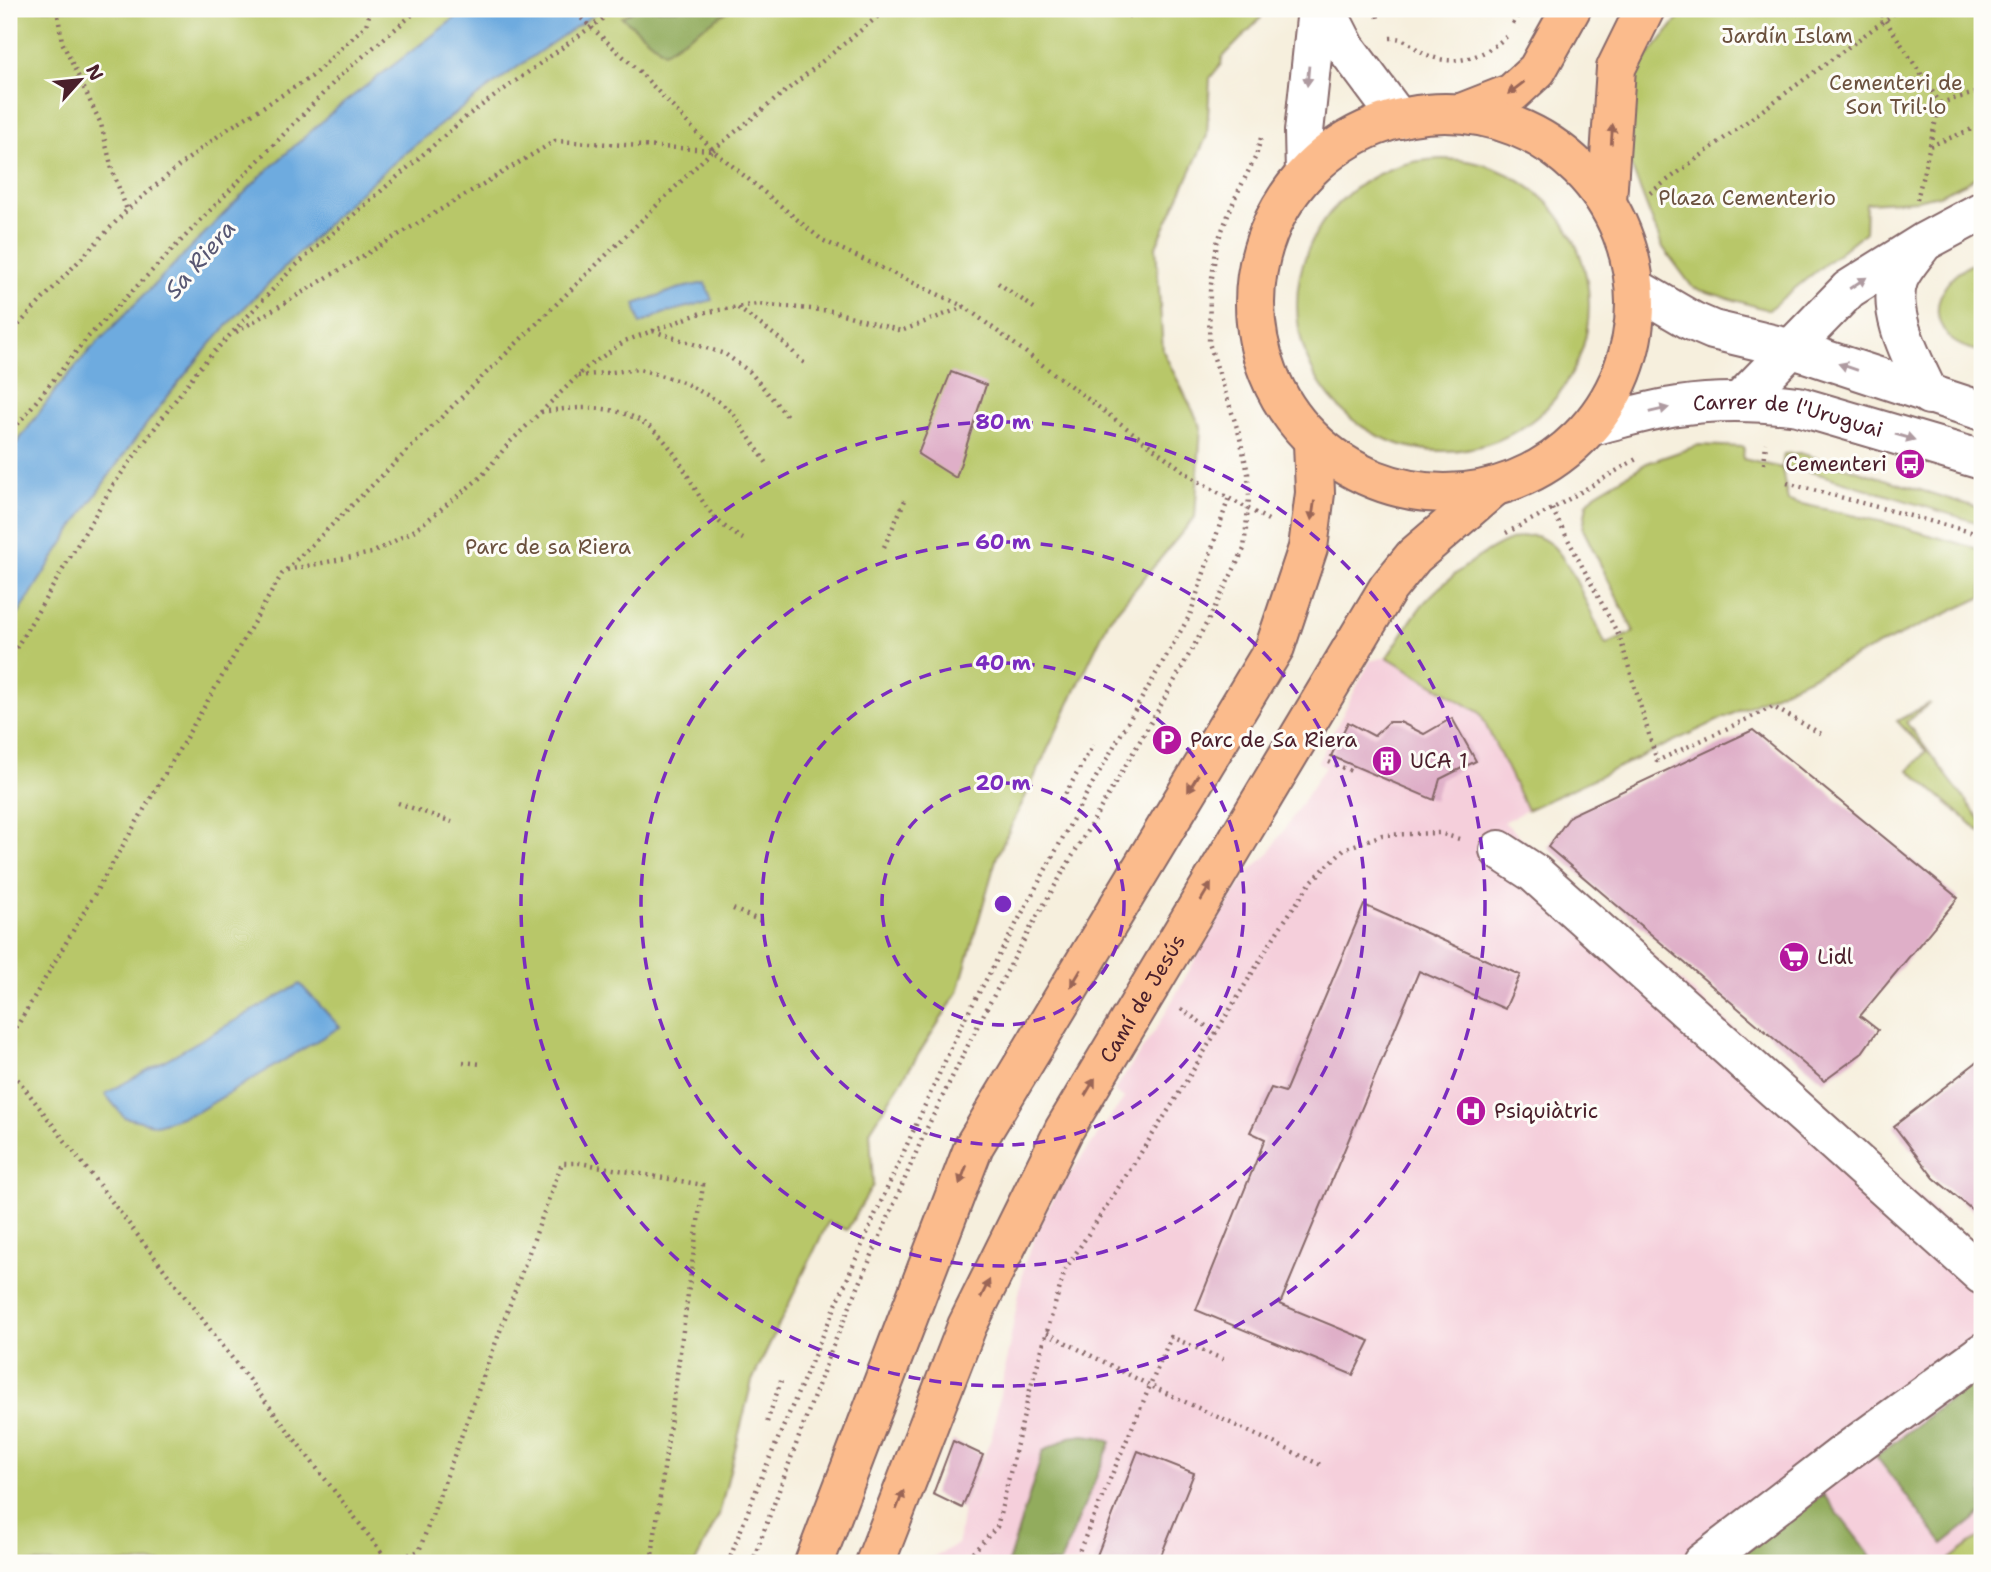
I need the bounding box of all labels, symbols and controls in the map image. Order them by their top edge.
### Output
park label: Jardín Islam [1721,22,1853,50]
north arrow [46,46,116,116]
text: N [80,60,109,85]
one-way arrow [1302,66,1313,88]
park label: Cementeri de Son Tril·lo [1829,69,1963,121]
one-way arrow [1507,81,1525,95]
one-way arrow [1607,123,1618,145]
park label: Plaza Cementerio [1658,184,1836,212]
water label: Sa Riera [158,214,242,304]
one-way arrow [1848,277,1868,290]
one-way arrow [1837,361,1858,372]
street label: Carrer de l'Uruguai [1691,388,1887,444]
one-way arrow [1648,404,1670,415]
text: 80 m [975,408,1031,436]
one-way arrow [1895,433,1916,443]
bus stop icon: Cementeri [1893,447,1927,481]
place label: Cementeri [1785,450,1887,478]
one-way arrow [1307,500,1318,522]
text: 60 m [975,528,1031,556]
park label: Parc de sa Riera [465,533,631,561]
text: 40 m [975,649,1031,677]
parking icon: Parc de Sa Riera [1150,723,1184,757]
place label: Parc de Sa Riera [1190,726,1357,754]
building icon: UCA 1 [1370,744,1404,778]
place label: UCA 1 [1410,747,1468,775]
text: 20 m [975,769,1031,797]
one-way arrow [1187,774,1200,793]
one-way arrow [1200,882,1213,901]
centre of rings [991,892,1015,916]
street label: Camí de Jesús [1093,929,1192,1068]
supermarket icon: Lidl [1777,940,1811,974]
place label: Lidl [1817,943,1854,971]
one-way arrow [1069,969,1082,988]
one-way arrow [1083,1077,1096,1096]
hospital icon: Psiquiàtric [1454,1094,1488,1128]
place label: Psiquiàtric [1494,1097,1598,1125]
one-way arrow [957,1165,968,1186]
one-way arrow [980,1279,991,1299]
one-way arrow [895,1489,906,1510]

